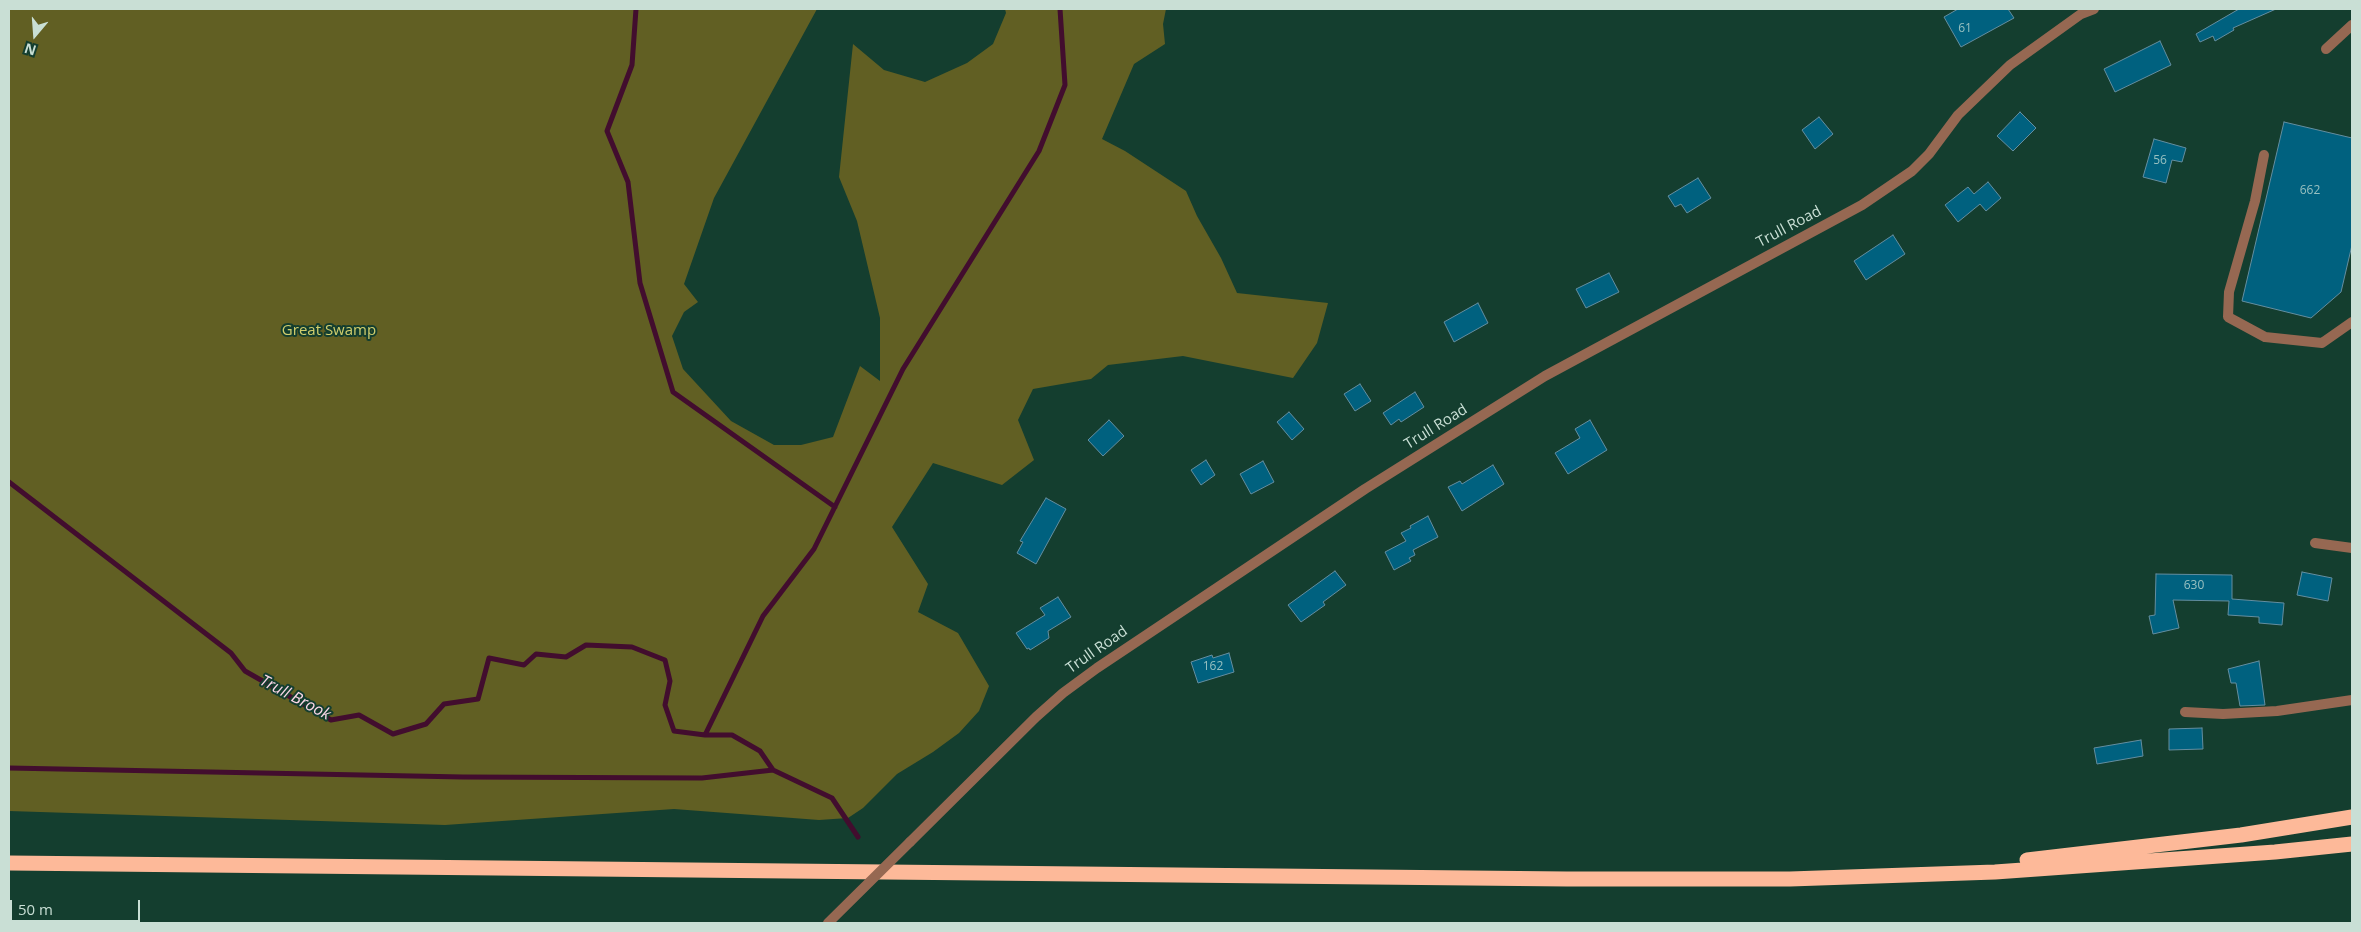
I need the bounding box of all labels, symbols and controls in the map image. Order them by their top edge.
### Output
north arrow [10,10,60,60]
house number: 61 [1958,22,1972,36]
text: N [22,39,39,61]
house number: 56 [2153,154,2167,168]
house number: 662 [2300,184,2320,198]
street label: Trull Road [1753,202,1825,252]
park label: Great Swamp [282,322,376,340]
street label: Trull Road [1401,401,1471,453]
house number: 630 [2184,579,2204,593]
street label: Trull Road [1063,622,1131,678]
house number: 162 [1203,660,1223,674]
water label: Trull Brook [256,671,334,725]
scale bar [12,890,142,922]
text: 50 m [18,899,53,919]

